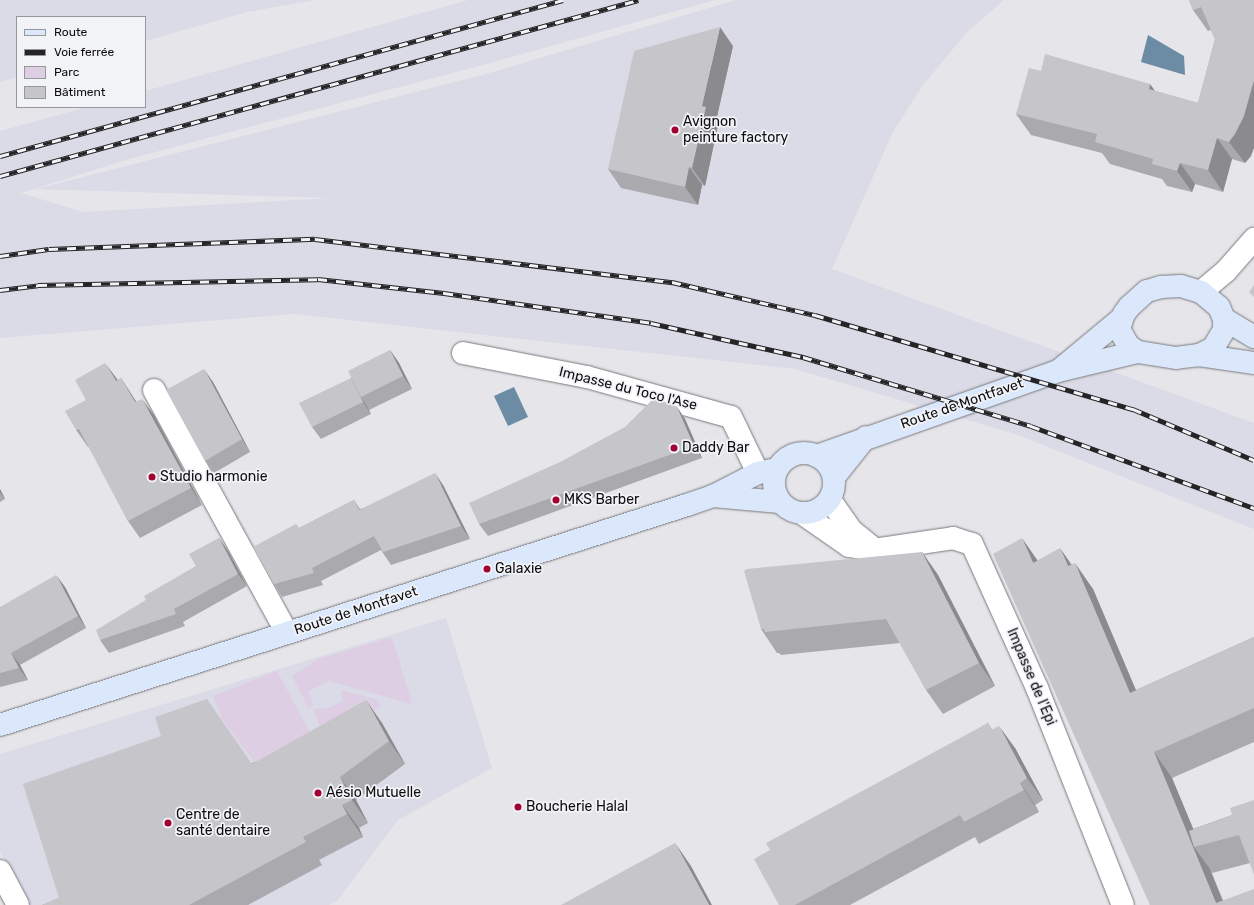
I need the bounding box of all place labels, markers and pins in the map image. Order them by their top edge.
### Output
place label: Avignon peinture factory [683,114,789,146]
marker: Avignon peinture factory [670,125,680,135]
place label: Daddy Bar [682,440,750,456]
marker: Daddy Bar [669,443,679,453]
place label: Studio harmonie [160,469,268,485]
marker: Studio harmonie [147,472,157,482]
place label: MKS Barber [564,492,639,508]
marker: MKS Barber [551,495,561,505]
place label: Galaxie [495,561,542,577]
marker: Galaxie [482,564,492,574]
place label: Aésio Mutuelle [326,785,421,801]
marker: Aésio Mutuelle [313,788,323,798]
place label: Boucherie Halal [526,799,628,815]
marker: Boucherie Halal [513,802,523,812]
place label: Centre de santé dentaire [176,807,270,840]
marker: Centre de santé dentaire [163,818,173,828]

